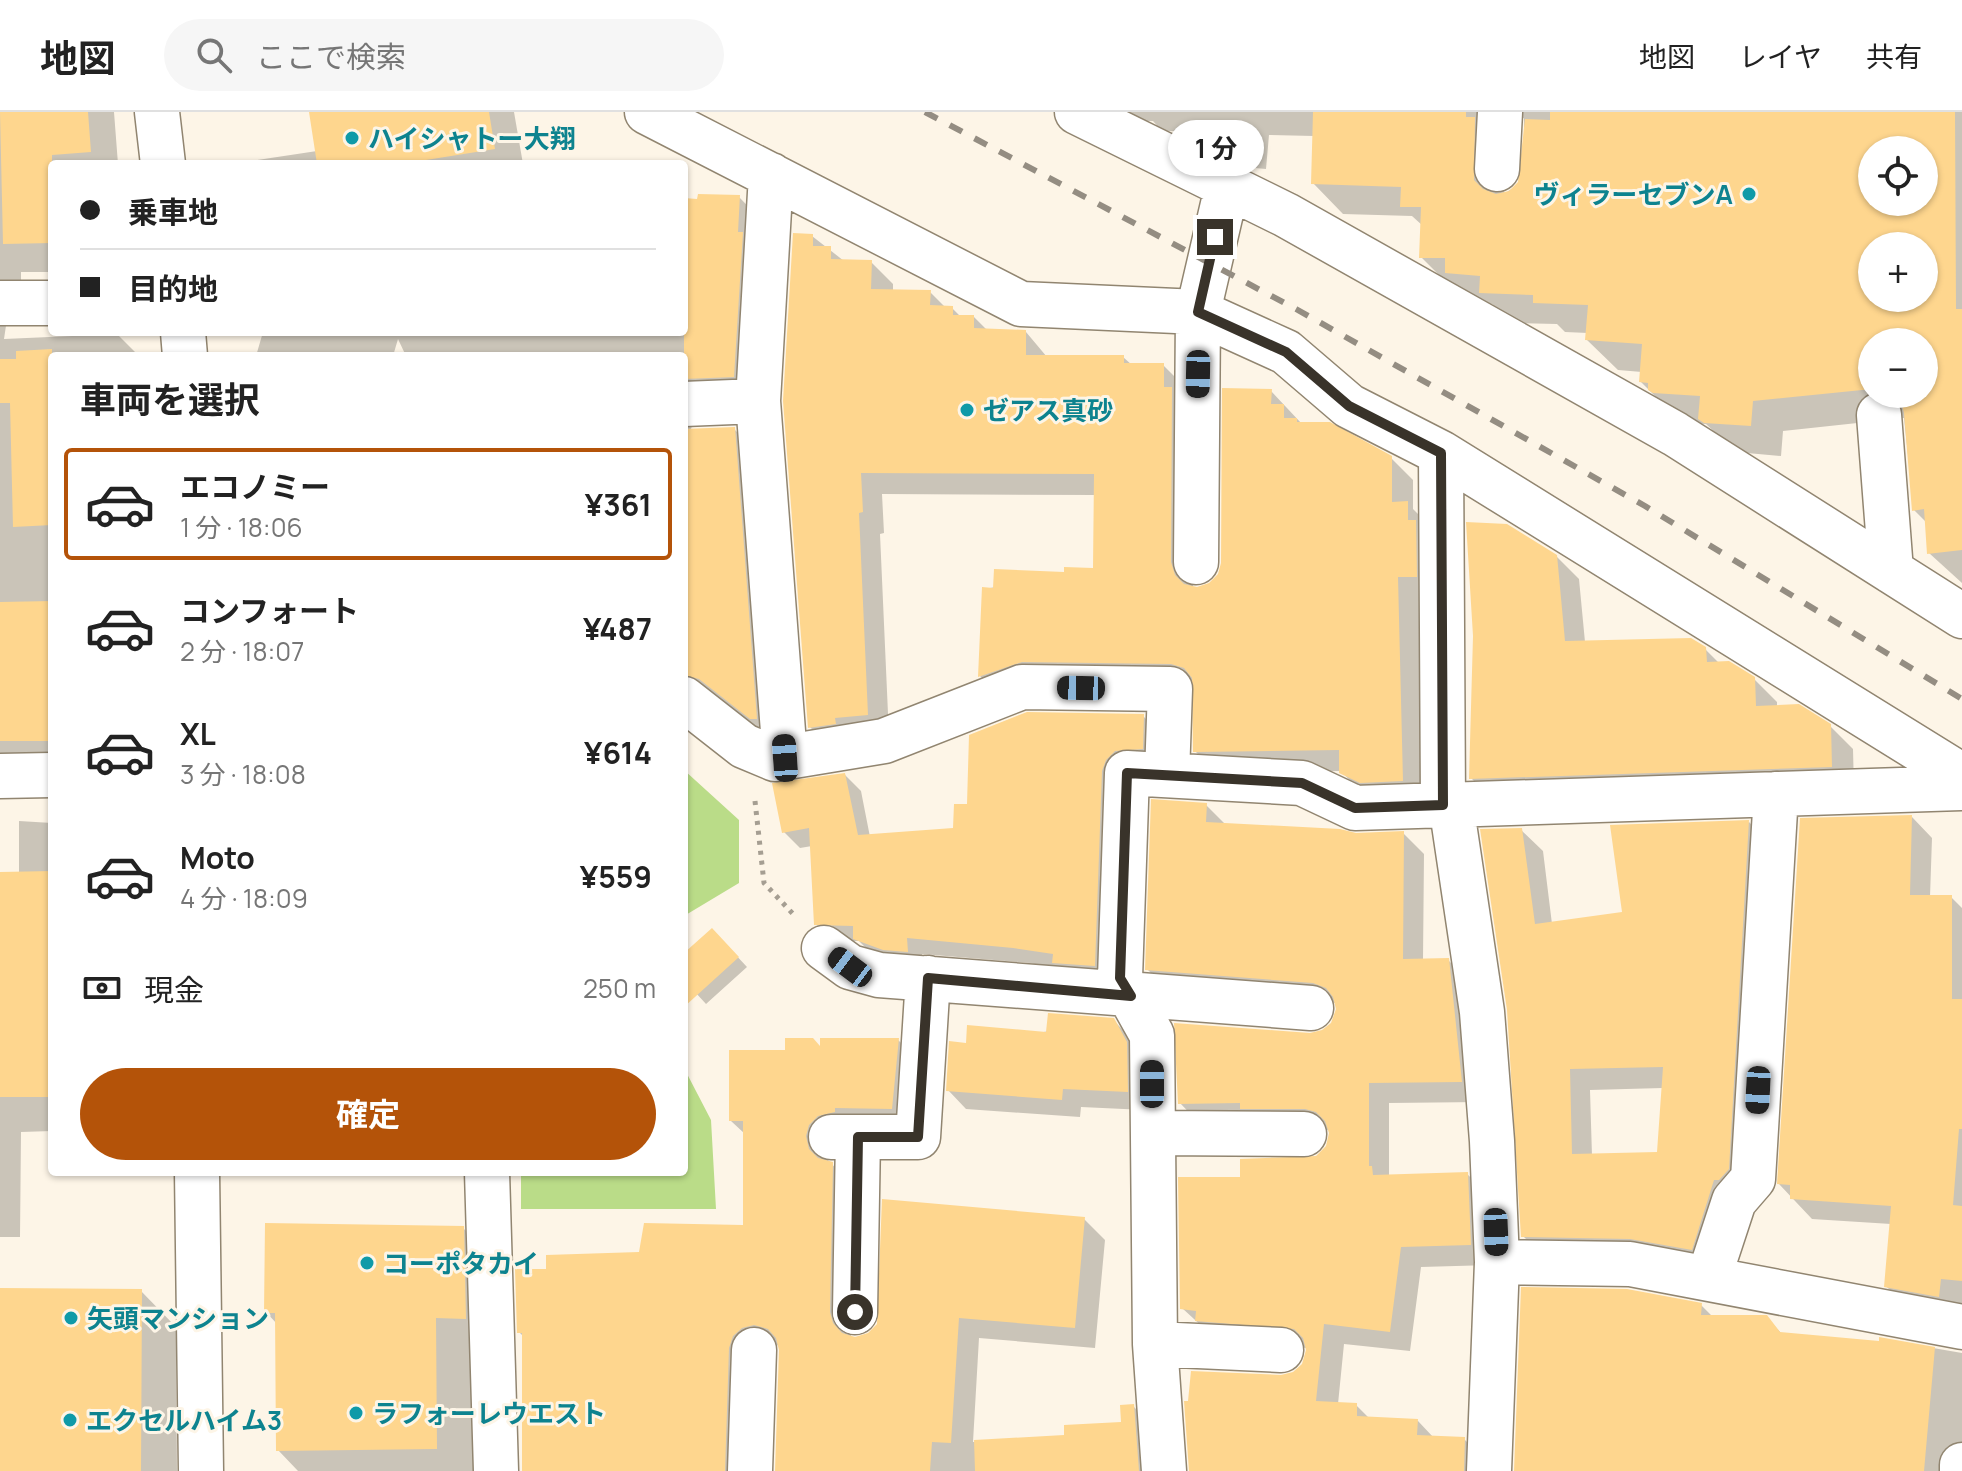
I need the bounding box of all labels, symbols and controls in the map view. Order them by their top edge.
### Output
search box [164,19,724,91]
text: 地図 [40,31,116,83]
icon: search [192,33,236,77]
text: ここで検索 [256,36,406,77]
text: 地図 [1639,37,1695,75]
text: レイヤ [1739,37,1822,75]
text: 共有 [1866,37,1922,75]
place label: ハイシャトー大翔 [368,120,575,156]
callout: 1 分 [1167,121,1263,177]
marker: ハイシャトー大翔 [343,129,361,147]
text: 1 分 [1195,130,1237,166]
map controls [1858,136,1938,408]
button: locate [1858,136,1938,216]
place label: ヴィラーセブンA [1534,176,1733,212]
marker: ヴィラーセブンA [1740,185,1758,203]
text: 乗車地 [128,191,218,232]
route end [1197,219,1233,255]
button: + [1858,232,1938,312]
text: 目的地 [128,268,218,309]
button: − [1858,328,1938,408]
car [1186,350,1210,398]
text: 車両を選択 [80,375,260,424]
place label: ゼアス真砂 [983,392,1113,428]
marker: ゼアス真砂 [958,401,976,419]
text: エコノミー [180,466,330,507]
icon: car [84,468,156,540]
text: ¥361 [585,484,652,525]
text: 1 分 · 18:06 [180,509,303,545]
text: コンフォート [180,590,359,631]
icon: car [84,592,156,664]
text: ¥487 [583,608,652,649]
text: 2 分 · 18:07 [180,633,304,669]
car [1057,676,1105,700]
text: XL [180,713,216,754]
icon: car [84,716,156,788]
text: ¥614 [584,732,652,773]
car [771,733,799,783]
text: 3 分 · 18:08 [180,756,306,792]
text: Moto [180,837,255,878]
icon: car [84,840,156,912]
text: ¥559 [580,856,652,897]
text: 4 分 · 18:09 [180,880,308,916]
car [824,943,876,991]
icon: cash [80,966,124,1010]
text: 現金 [144,969,204,1010]
text: 250 m [583,970,656,1006]
car [1140,1060,1164,1108]
car [1745,1065,1771,1115]
button: 確定 [80,1068,656,1160]
car [1483,1208,1509,1256]
place label: コーポタカイ [383,1245,539,1281]
marker: コーポタカイ [358,1254,376,1272]
route start [837,1294,873,1330]
place label: 矢頭マンション [87,1300,269,1336]
marker: 矢頭マンション [62,1309,80,1327]
place label: ラフォーレウエスト [372,1395,606,1431]
place label: エクセルハイム3 [86,1402,282,1438]
marker: ラフォーレウエスト [347,1404,365,1422]
marker: エクセルハイム3 [61,1411,79,1429]

